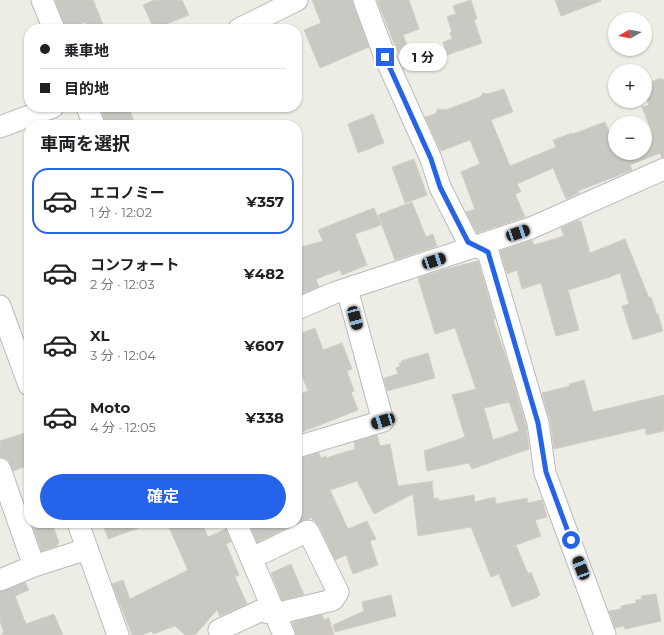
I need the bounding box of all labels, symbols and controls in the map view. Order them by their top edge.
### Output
north arrow [608,12,652,56]
map controls [608,12,652,160]
text: 乗車地 [64,41,109,60]
callout: 1 分 [399,43,447,71]
route end [376,48,394,66]
text: 1 分 [412,49,434,65]
button: + [608,64,652,108]
text: 目的地 [64,79,109,98]
button: − [608,116,652,160]
text: 車両を選択 [40,133,130,155]
icon: car [42,183,78,219]
text: エコノミー [90,183,165,202]
text: ¥357 [246,192,284,211]
text: 1 分 · 12:02 [90,204,152,220]
car [505,223,531,243]
car [421,252,447,270]
icon: car [42,255,78,291]
text: コンフォート [90,255,180,274]
text: ¥482 [244,264,284,283]
text: 2 分 · 12:03 [90,276,155,292]
car [346,305,364,331]
text: XL [90,326,109,345]
icon: car [42,327,78,363]
text: ¥607 [244,336,284,355]
text: 3 分 · 12:04 [90,347,156,363]
text: Moto [90,398,130,417]
icon: car [42,399,78,435]
text: ¥338 [245,408,284,427]
car [370,412,396,430]
text: 4 分 · 12:05 [90,419,156,435]
button: 確定 [40,474,286,520]
route start [562,531,580,549]
car [571,555,591,581]

